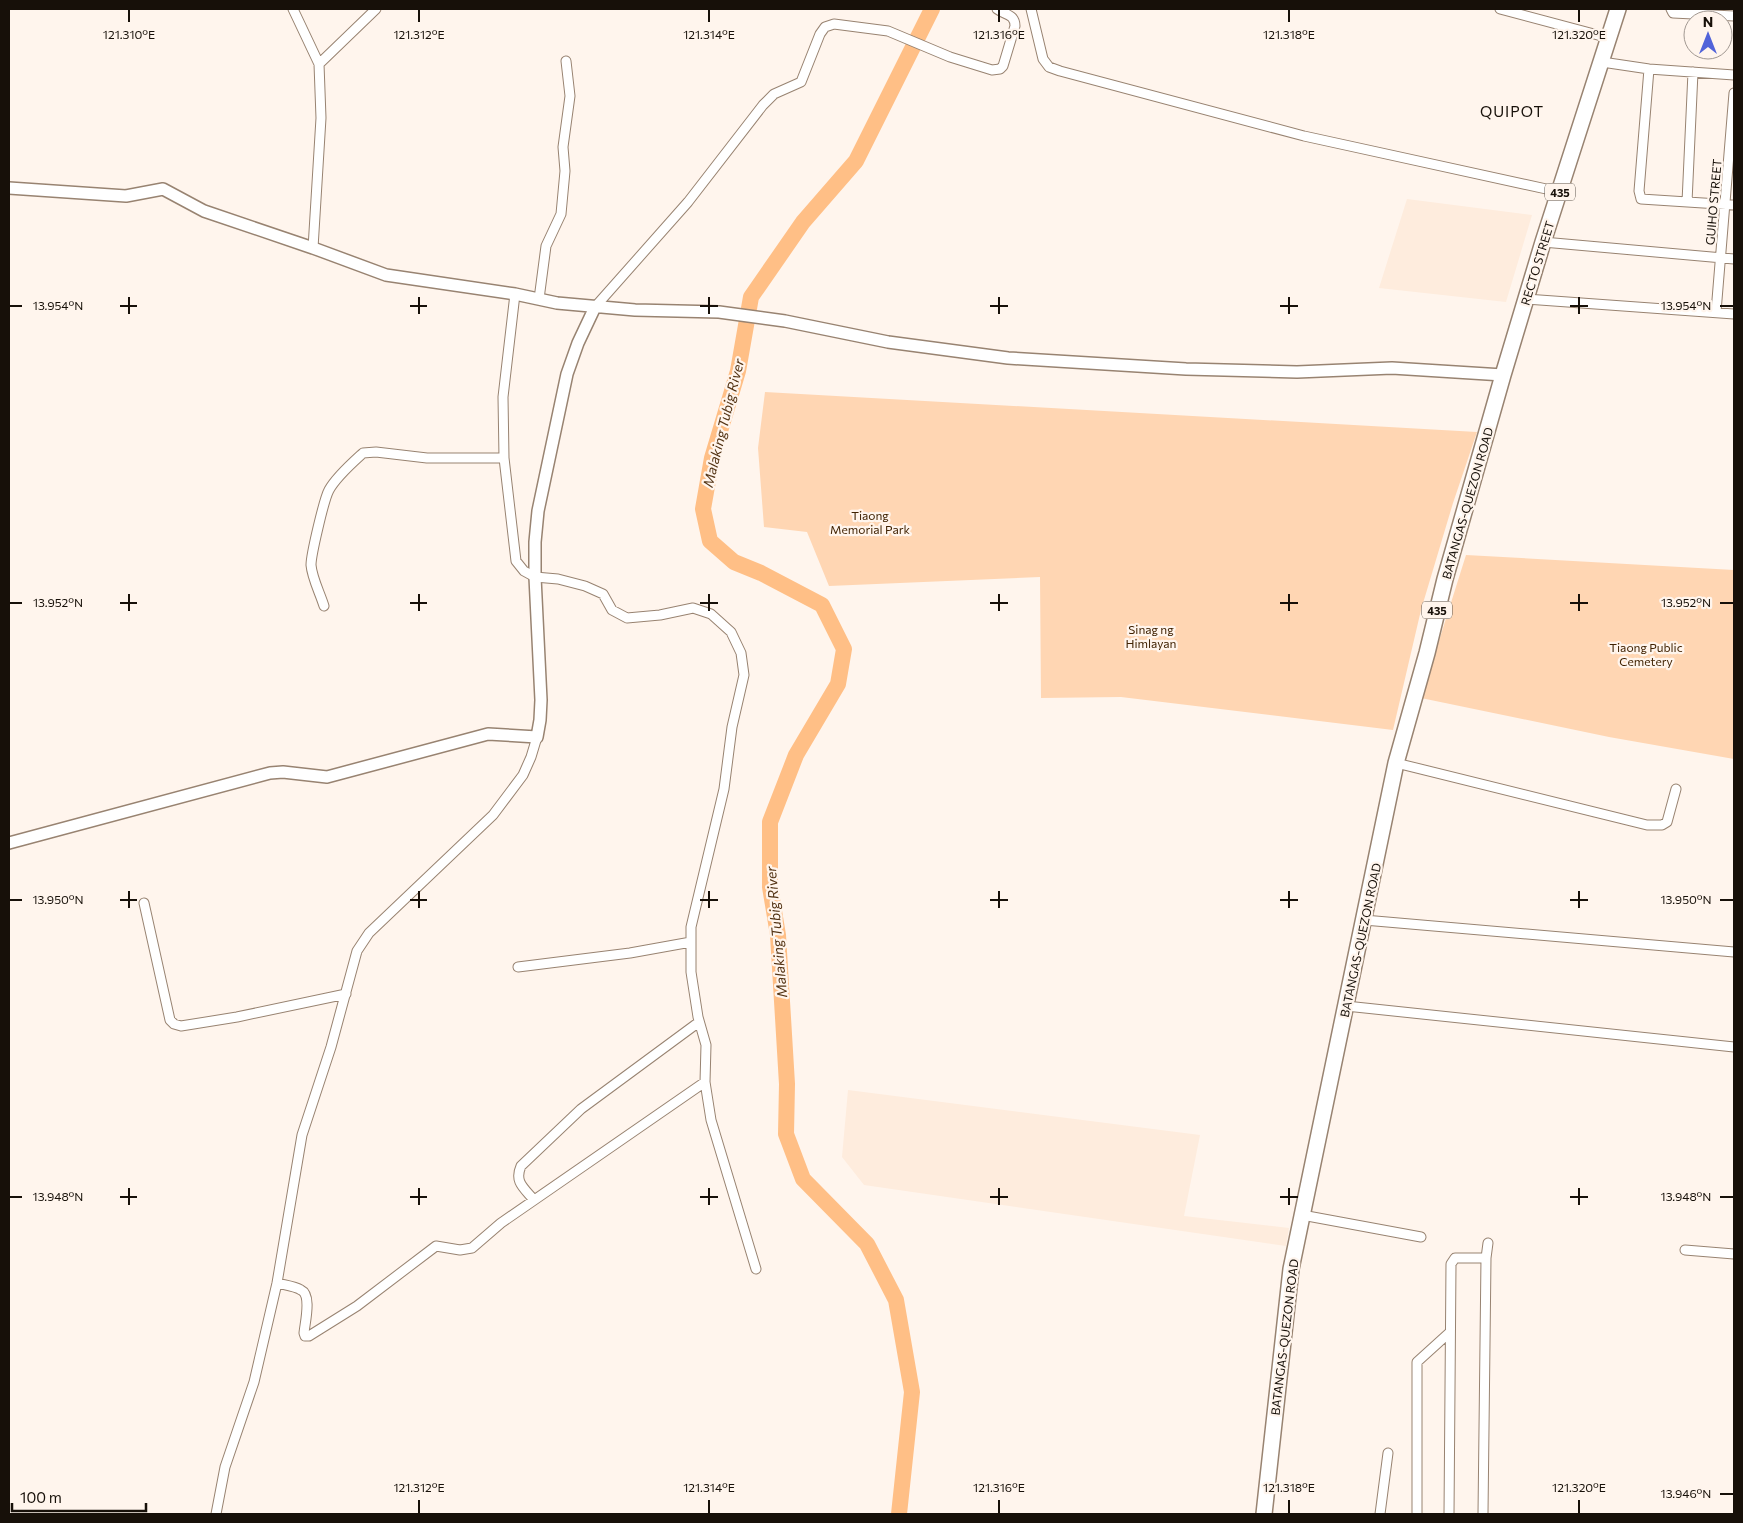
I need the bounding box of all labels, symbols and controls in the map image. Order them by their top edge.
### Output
north arrow [1683,10,1733,60]
text: N [1703,13,1713,30]
text: 121.310°E [103,27,155,41]
text: 121.312°E [393,27,445,41]
text: 121.314°E [683,27,735,41]
text: 121.316°E [973,27,1025,41]
text: 121.318°E [1263,27,1315,41]
text: 121.320°E [1552,27,1606,41]
district label: QUIPOT [1480,102,1544,120]
street label: GUIHO STREET [1702,158,1724,246]
road number: 435 [1545,183,1575,200]
street label: RECTO STREET [1518,219,1557,307]
text: 13.954°N [33,298,83,312]
text: 13.954°N [1661,298,1711,312]
water label: Malaking Tubig River [699,357,747,489]
street label: BATANGAS-QUEZON ROAD [1439,425,1495,581]
park label: Tiaong Memorial Park [830,508,911,536]
text: 13.952°N [33,595,83,609]
text: 13.952°N [1661,595,1711,609]
road number: 435 [1422,602,1452,618]
park label: Sinag ng Himlayan [1126,622,1176,650]
park label: Tiaong Public Cemetery [1609,640,1683,668]
street label: BATANGAS-QUEZON ROAD [1337,861,1383,1018]
water label: Malaking Tubig River [762,865,790,998]
text: 13.950°N [32,892,84,906]
text: 13.950°N [1660,892,1712,906]
text: 13.948°N [33,1189,83,1203]
text: 13.948°N [1661,1189,1711,1203]
street label: BATANGAS-QUEZON ROAD [1267,1258,1301,1416]
scale bar [12,1480,146,1512]
text: 121.312°E [393,1480,445,1494]
text: 121.314°E [683,1480,735,1494]
text: 121.316°E [973,1480,1025,1494]
text: 121.318°E [1263,1480,1315,1494]
text: 121.320°E [1552,1480,1606,1494]
text: 13.946°N [1661,1486,1711,1500]
text: 100 m [20,1488,62,1506]

